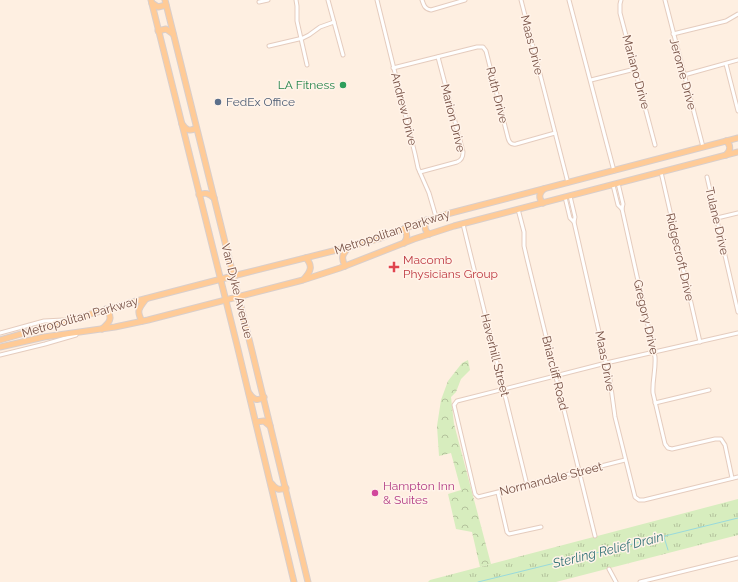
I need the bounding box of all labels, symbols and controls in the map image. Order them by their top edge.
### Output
street label: Maas Drive [518,14,546,76]
street label: Mariano Drive [619,33,653,111]
street label: Jerome Drive [667,37,699,111]
street label: Ruth Drive [483,65,511,125]
street label: Andrew Drive [388,71,420,147]
place label: LA Fitness [278,78,335,92]
marker: LA Fitness [338,80,348,90]
street label: Marion Drive [438,83,468,153]
place label: FedEx Office [226,95,295,109]
marker: FedEx Office [213,97,223,107]
street label: Tulane Drive [702,186,732,256]
street label: Metropolitan Parkway [332,207,452,257]
street label: Ridgecroft Drive [663,212,697,302]
street label: Van Dyke Avenue [218,242,256,340]
place label: Macomb Physicians Group [403,253,498,281]
marker: Macomb Physicians Group [388,261,400,273]
street label: Gregory Drive [631,278,661,356]
street label: Metropolitan Parkway [20,294,140,340]
street label: Haverhill Street [478,312,512,398]
street label: Maas Drive [592,330,618,392]
street label: Briarcliff Road [539,334,571,412]
street label: Normandale Street [498,459,604,499]
place label: Hampton Inn & Suites [383,479,455,507]
marker: Hampton Inn & Suites [370,488,380,498]
water label: Sterling Relief Drain [550,529,665,571]

